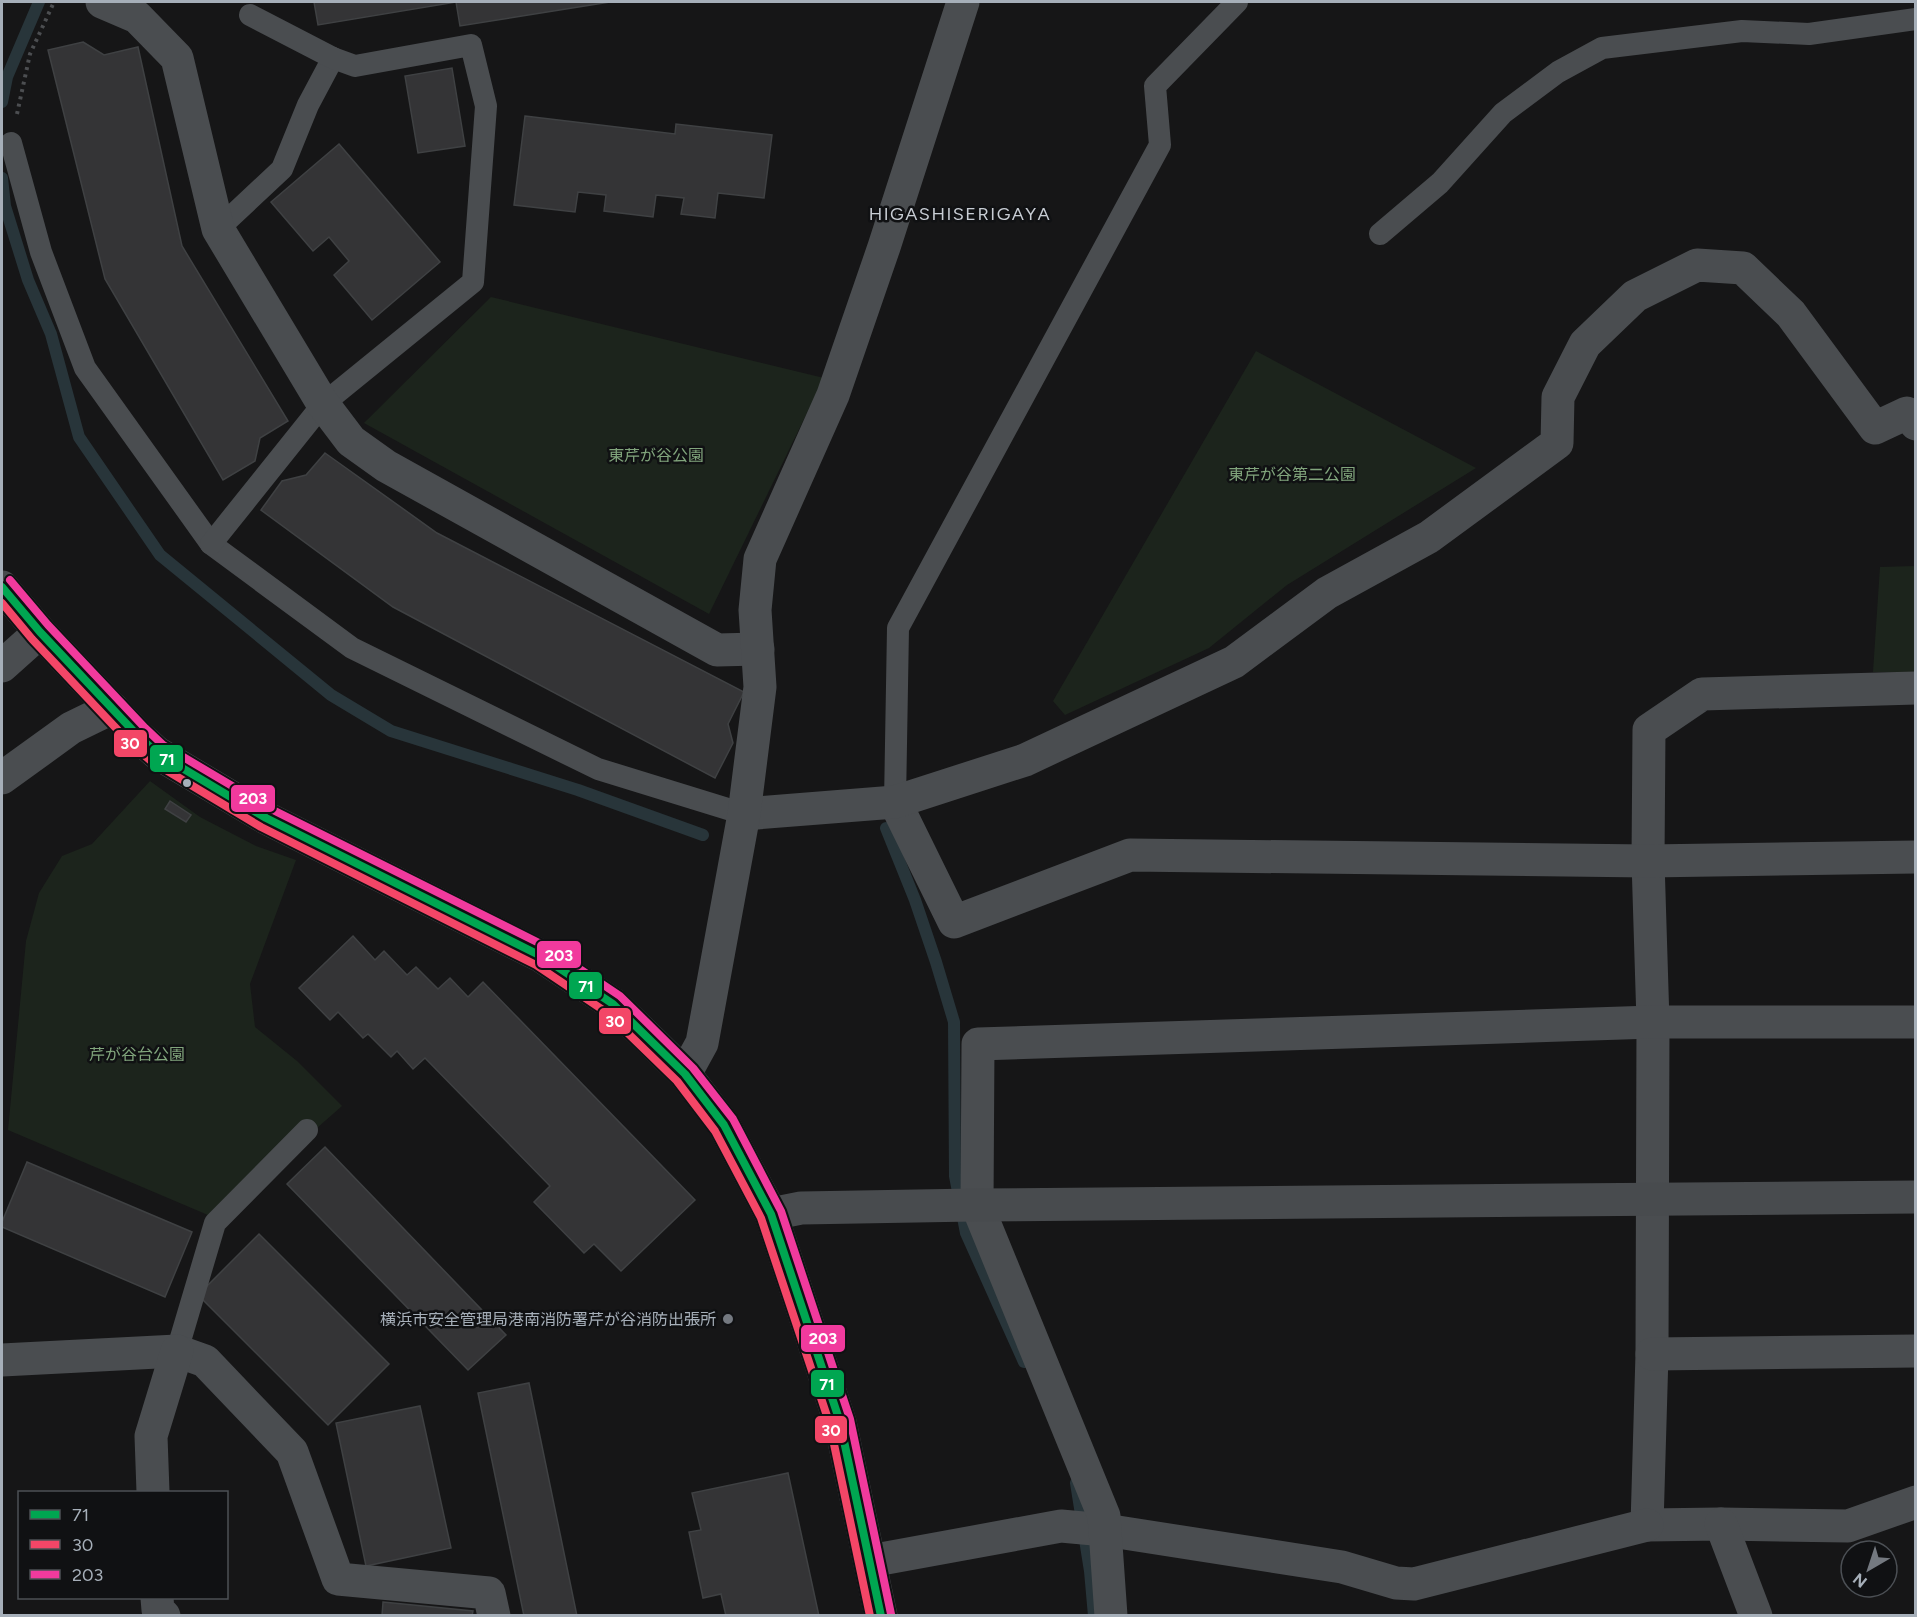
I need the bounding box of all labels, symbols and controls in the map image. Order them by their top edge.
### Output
district label: HIGASHISERIGAYA [869,203,1051,225]
park label: 東芹が谷公園 [608,446,704,465]
park label: 東芹が谷第二公園 [1228,465,1356,484]
line badge: 30 [113,729,148,758]
text: 30 [120,734,140,753]
line badge: 71 [149,744,184,773]
text: 71 [159,750,175,769]
unlabelled marker [181,777,193,789]
line badge: 203 [230,784,276,813]
text: 203 [239,789,267,808]
line badge: 203 [536,940,582,969]
text: 203 [545,946,573,965]
line badge: 71 [568,971,603,1000]
text: 71 [578,977,594,996]
line badge: 30 [598,1007,632,1035]
text: 30 [605,1012,625,1031]
park label: 芹が谷台公園 [89,1045,185,1064]
place label: 横浜市安全管理局港南消防署芹が谷消防出張所 [380,1310,716,1329]
marker: 横浜市安全管理局港南消防署芹が谷消防出張所 [721,1312,735,1326]
line badge: 203 [800,1324,846,1353]
text: 203 [809,1329,837,1348]
line badge: 71 [810,1369,845,1398]
text: 71 [819,1375,835,1394]
line badge: 30 [814,1415,848,1444]
text: 30 [821,1421,841,1440]
legend [18,1491,228,1599]
text: 71 [72,1504,89,1526]
text: 30 [72,1534,93,1556]
north arrow [1839,1539,1899,1599]
text: 203 [72,1564,103,1586]
text: N [1849,1569,1871,1592]

